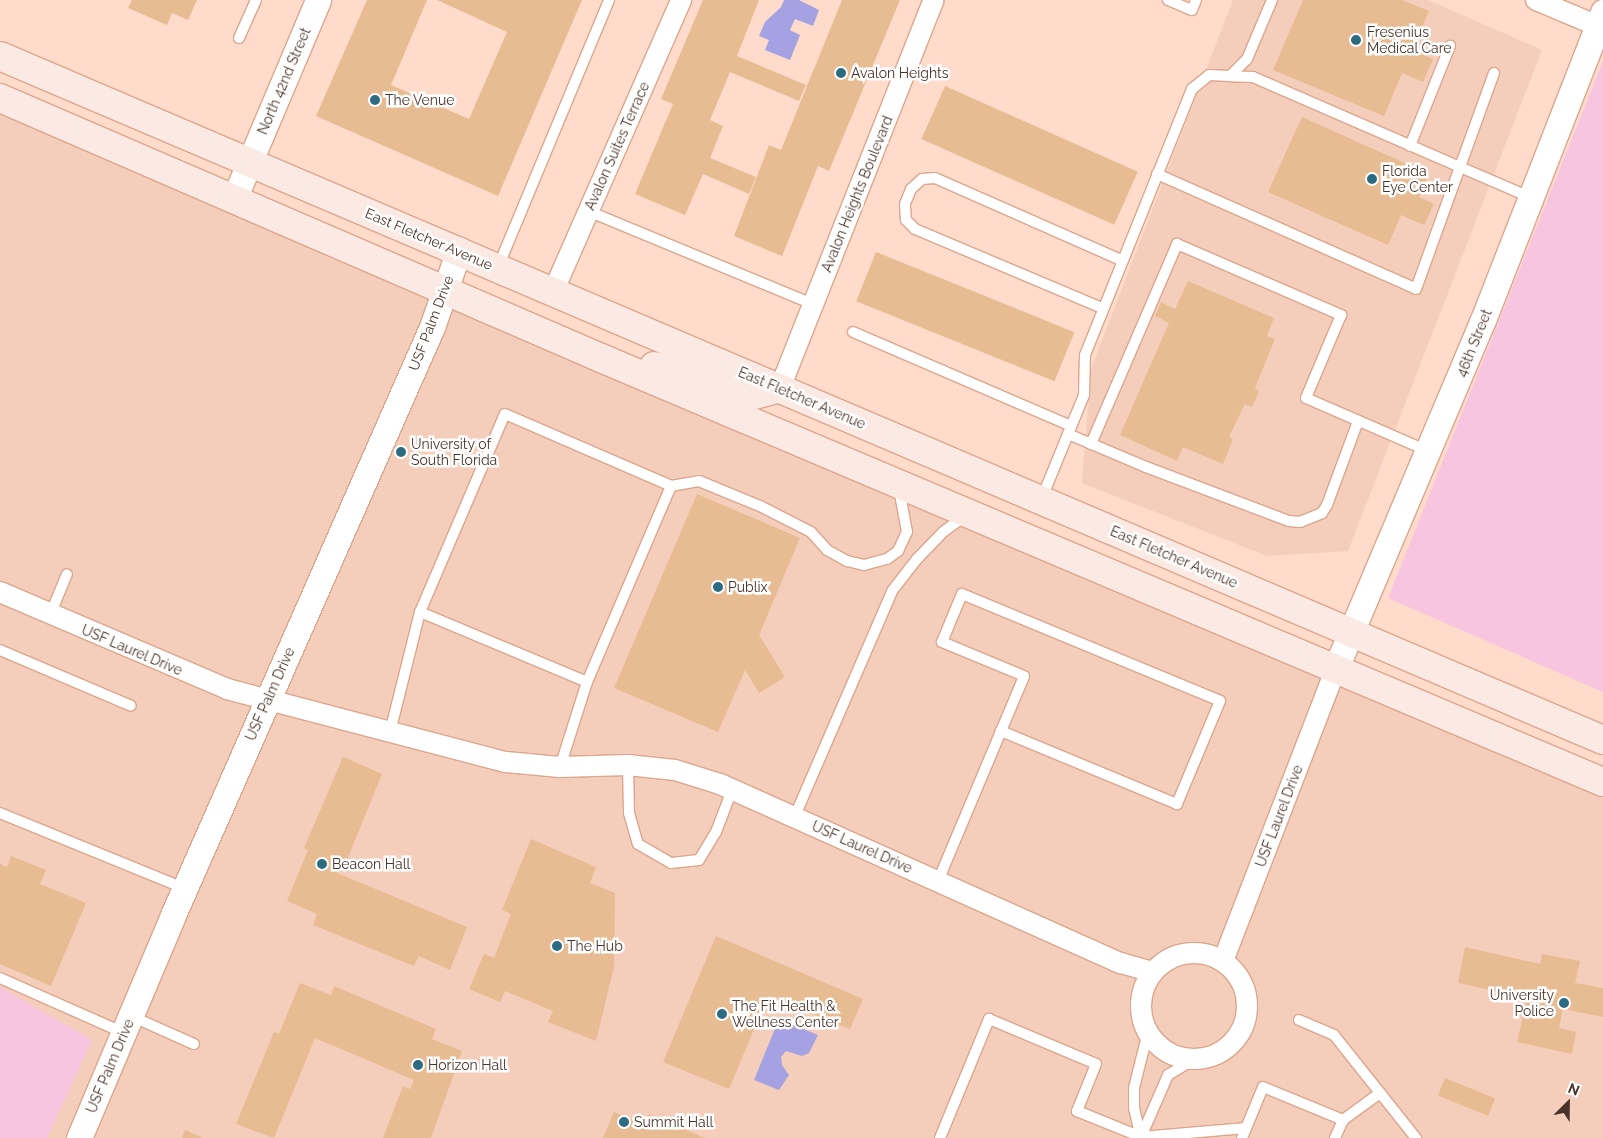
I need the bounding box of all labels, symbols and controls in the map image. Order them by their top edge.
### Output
place label: Fresenius Medical Care [1367,24,1452,56]
street label: North 42nd Street [254,25,314,137]
marker: Fresenius Medical Care [1349,33,1363,47]
place label: Avalon Heights [851,65,948,81]
marker: Avalon Heights [835,67,847,79]
street label: Avalon Suites Terrace [581,79,653,213]
place label: The Venue [385,92,455,108]
marker: The Venue [369,94,381,106]
street label: Avalon Heights Boulevard [818,113,896,275]
place label: Florida Eye Center [1382,163,1453,196]
marker: Florida Eye Center [1366,173,1378,185]
street label: East Fletcher Avenue [362,204,496,274]
street label: USF Palm Drive [405,273,457,373]
street label: 46th Street [1453,307,1495,379]
street label: East Fletcher Avenue [735,363,869,433]
place label: University of South Florida [411,436,497,468]
marker: University of South Florida [395,446,407,458]
street label: East Fletcher Avenue [1107,522,1241,592]
place label: Publix [728,579,768,595]
marker: Publix [712,581,724,593]
street label: USF Laurel Drive [79,621,185,679]
street label: USF Palm Drive [242,645,298,743]
street label: USF Laurel Drive [1252,762,1306,870]
street label: USF Laurel Drive [809,817,915,877]
place label: Beacon Hall [332,856,410,872]
marker: Beacon Hall [316,858,328,870]
place label: The Hub [567,938,623,954]
marker: The Hub [551,940,563,952]
place label: University Police [1490,987,1554,1020]
marker: University Police [1558,997,1570,1009]
place label: The Fit Health & Wellness Center [732,998,839,1030]
marker: The Fit Health & Wellness Center [716,1008,728,1020]
street label: USF Palm Drive [83,1016,137,1116]
place label: Horizon Hall [428,1057,507,1073]
marker: Horizon Hall [412,1059,424,1071]
north arrow [1543,1078,1593,1128]
text: N [1566,1080,1582,1099]
place label: Summit Hall [634,1114,713,1130]
marker: Summit Hall [618,1116,630,1128]

